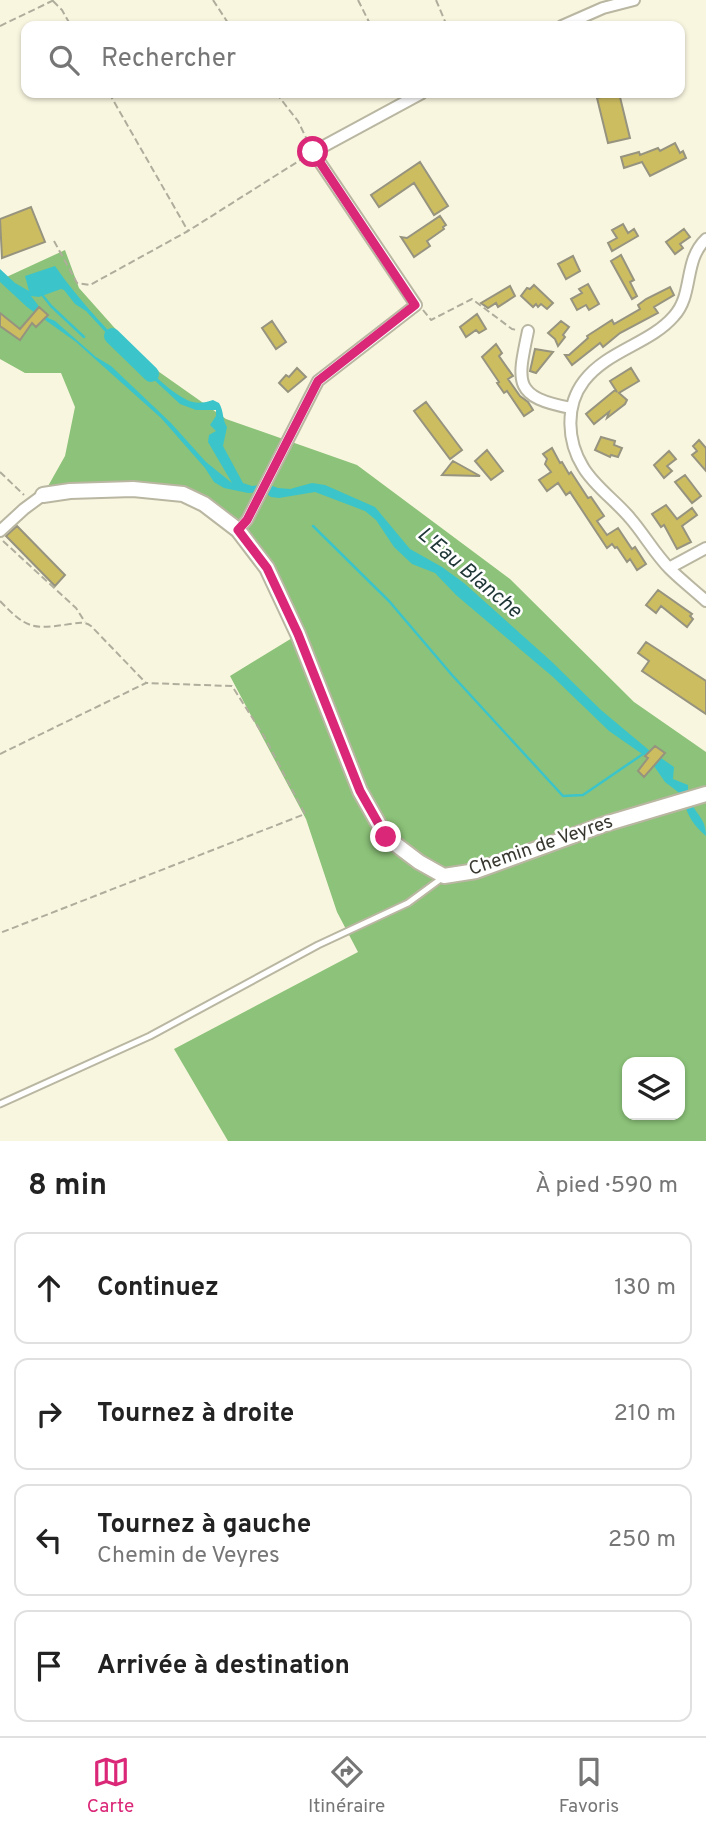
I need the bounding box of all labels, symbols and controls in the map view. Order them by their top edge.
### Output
search box [21,21,685,98]
icon: search [45,41,83,79]
text: Rechercher [101,43,236,76]
route start [297,136,328,167]
water label: L'Eau Blanche [411,522,528,625]
street label: Chemin de Veyres [466,810,616,882]
route end [370,821,401,852]
map controls [622,1057,685,1120]
button: layers [622,1057,685,1120]
text: 8 min [28,1168,107,1205]
text: À pied · 590 m [535,1172,678,1201]
icon: ahead [30,1269,68,1307]
text: Continuez [97,1272,219,1305]
text: 130 m [614,1274,676,1303]
icon: right [30,1395,68,1433]
text: Tournez à droite [97,1398,294,1431]
text: 210 m [614,1400,676,1429]
text: Tournez à gauche [97,1509,311,1542]
icon: left [30,1521,68,1559]
text: 250 m [608,1526,676,1555]
text: Chemin de Veyres [97,1542,280,1571]
icon: arrive [30,1647,68,1685]
text: Arrivée à destination [97,1650,350,1683]
tab: Carte [87,1753,134,1819]
tab: Itinéraire [308,1753,385,1819]
tab: Favoris [559,1753,619,1819]

